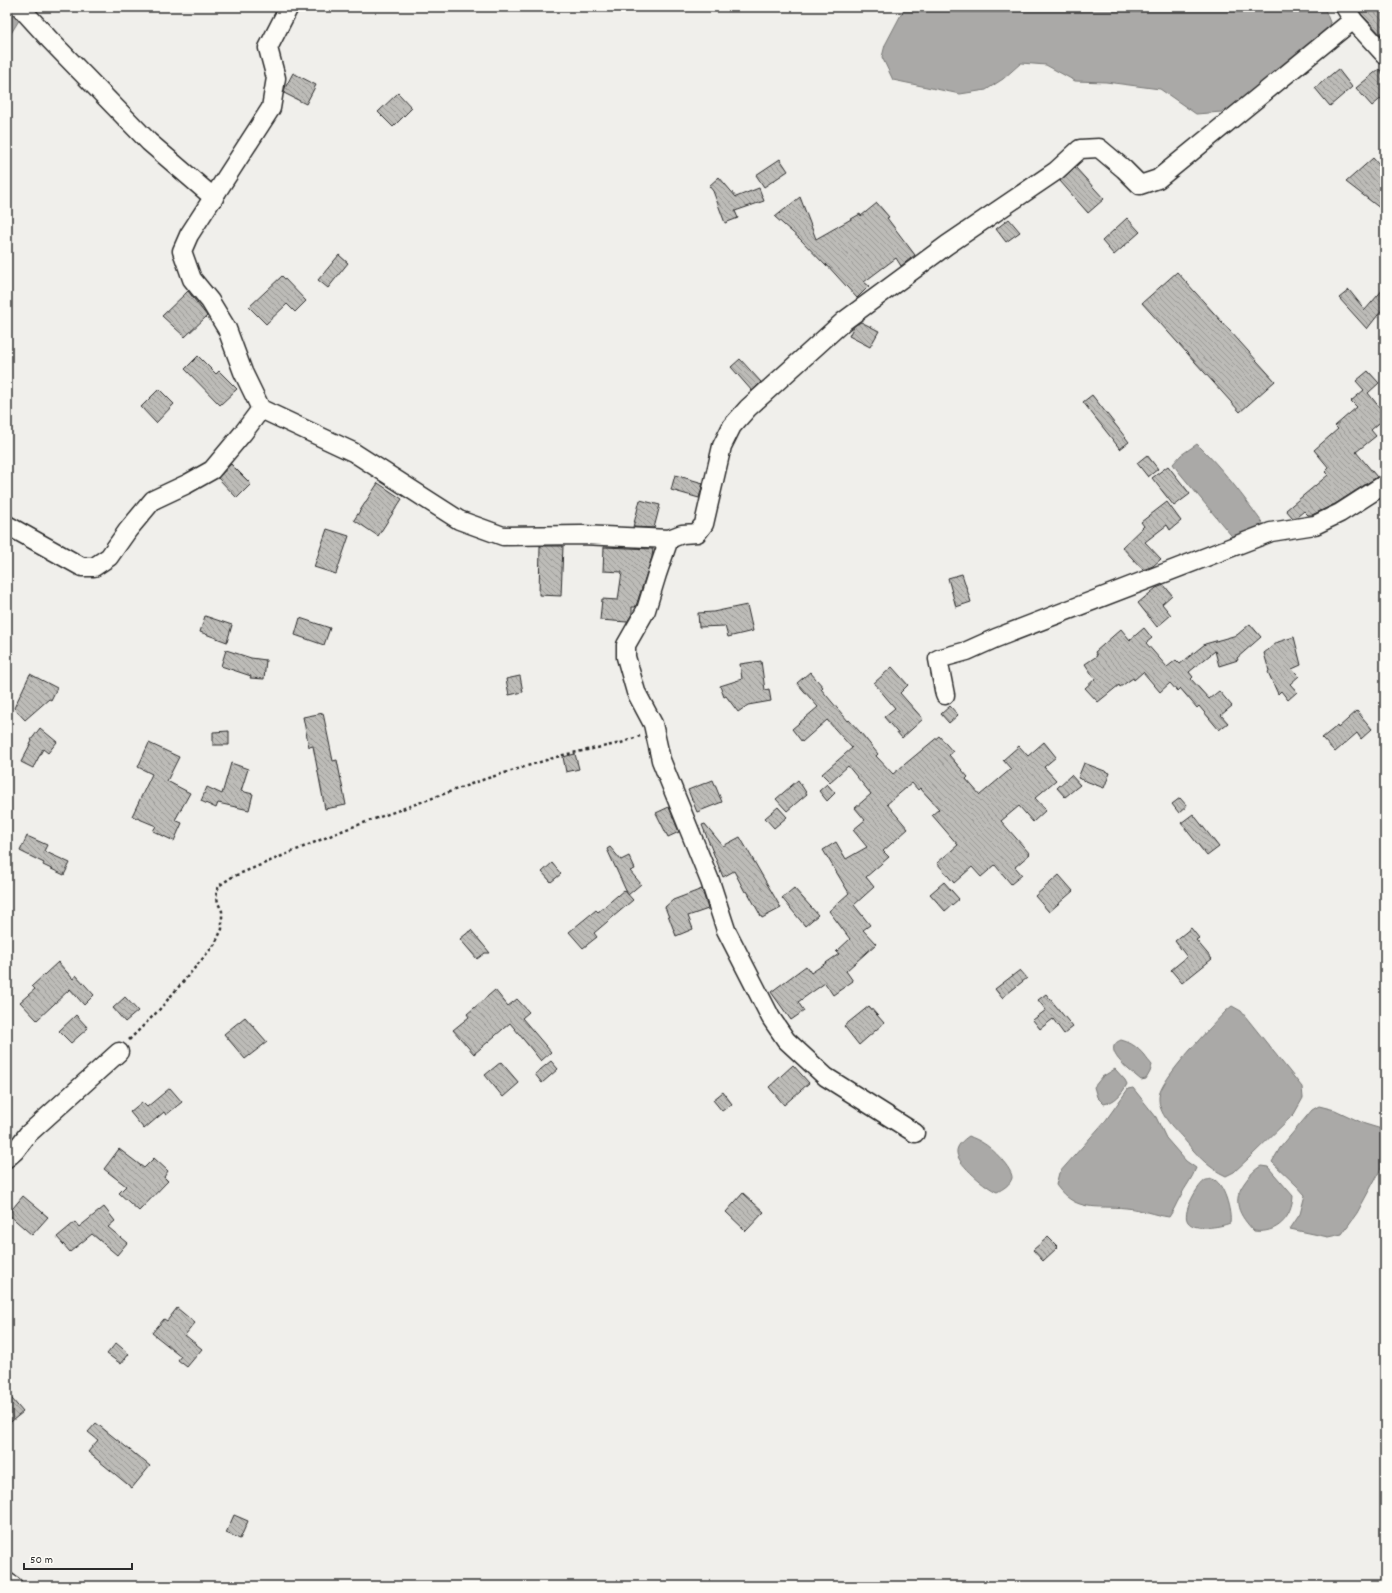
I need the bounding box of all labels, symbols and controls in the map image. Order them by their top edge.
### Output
scale bar [24,1545,132,1571]
text: 50 m [30,1552,53,1569]

